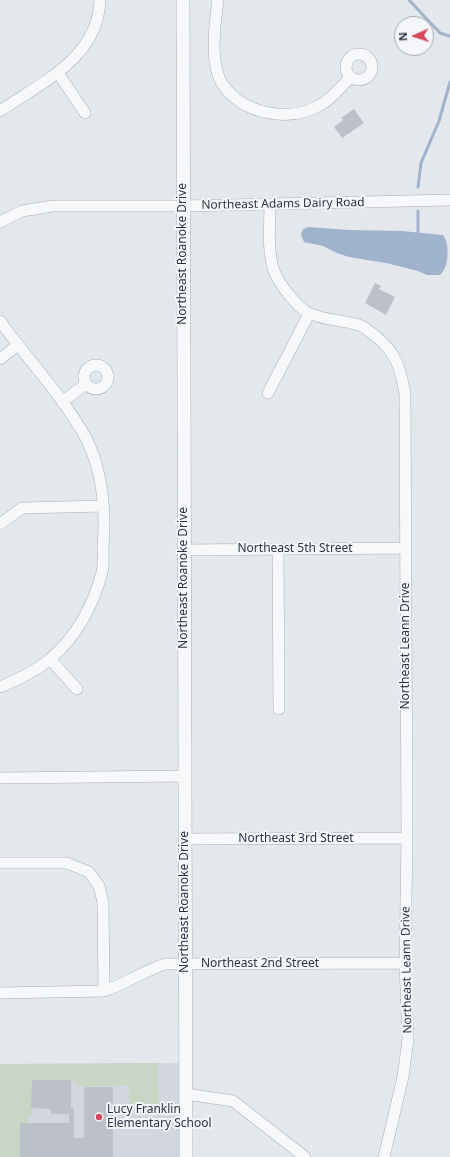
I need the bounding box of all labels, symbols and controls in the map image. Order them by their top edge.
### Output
north arrow [394,16,434,56]
text: N [395,32,410,41]
street label: Northeast Roanoke Drive [176,183,190,325]
street label: Northeast Adams Dairy Road [201,195,365,213]
street label: Northeast Roanoke Drive [177,507,191,649]
street label: Northeast 5th Street [237,542,353,556]
street label: Northeast Leann Drive [399,582,413,710]
street label: Northeast Roanoke Drive [178,831,192,973]
street label: Northeast 3rd Street [238,832,354,846]
street label: Northeast Leann Drive [399,906,415,1034]
street label: Northeast 2nd Street [201,957,319,971]
place label: Lucy Franklin Elementary School [107,1103,212,1131]
marker: Lucy Franklin Elementary School [94,1112,104,1122]

